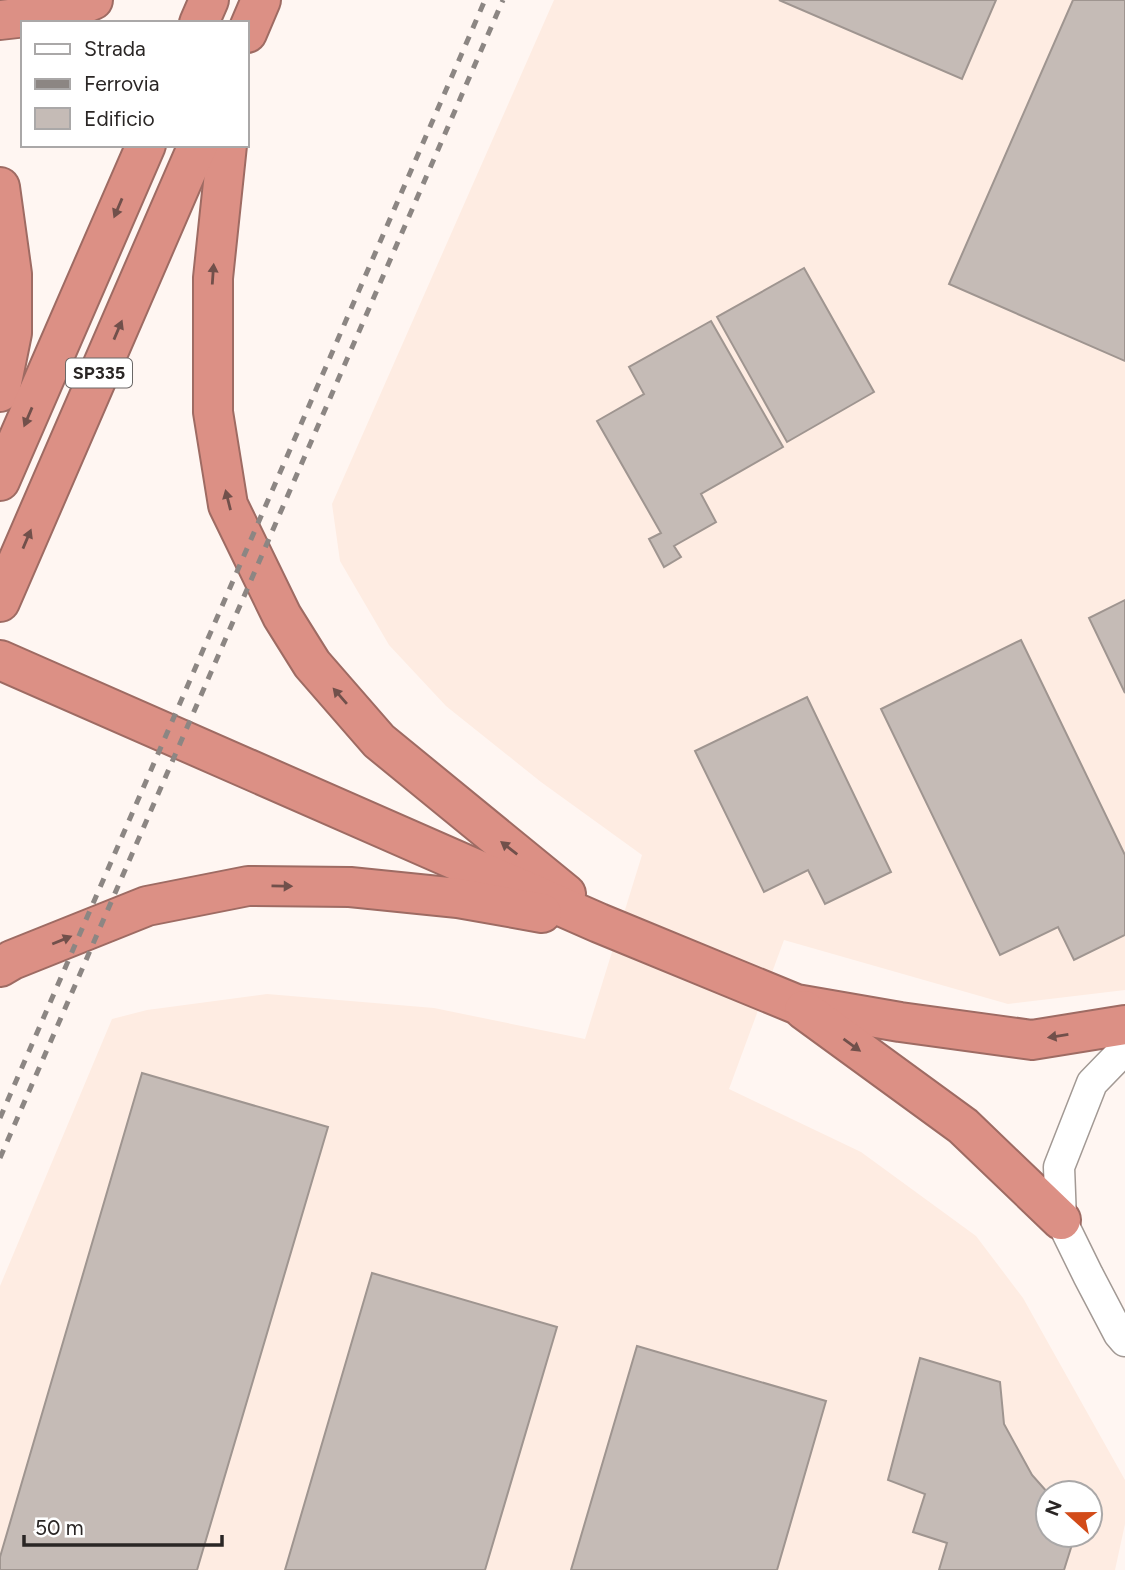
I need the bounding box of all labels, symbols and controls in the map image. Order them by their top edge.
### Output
legend [21,21,248,147]
text: Strada [84,36,146,61]
text: Ferrovia [84,71,159,96]
text: Edificio [84,106,155,131]
one-way arrow [113,198,124,219]
one-way arrow [208,263,219,285]
one-way arrow [113,320,124,341]
road number: SP335 [66,358,132,388]
one-way arrow [22,406,33,427]
one-way arrow [222,489,233,511]
one-way arrow [21,529,33,549]
one-way arrow [333,688,348,705]
one-way arrow [501,840,519,855]
one-way arrow [271,880,293,892]
one-way arrow [52,934,73,945]
one-way arrow [1046,1031,1068,1042]
one-way arrow [842,1037,860,1052]
north arrow [1034,1479,1104,1549]
text: N [1040,1497,1067,1519]
scale bar [24,1504,222,1548]
text: 50 m [35,1515,84,1540]

